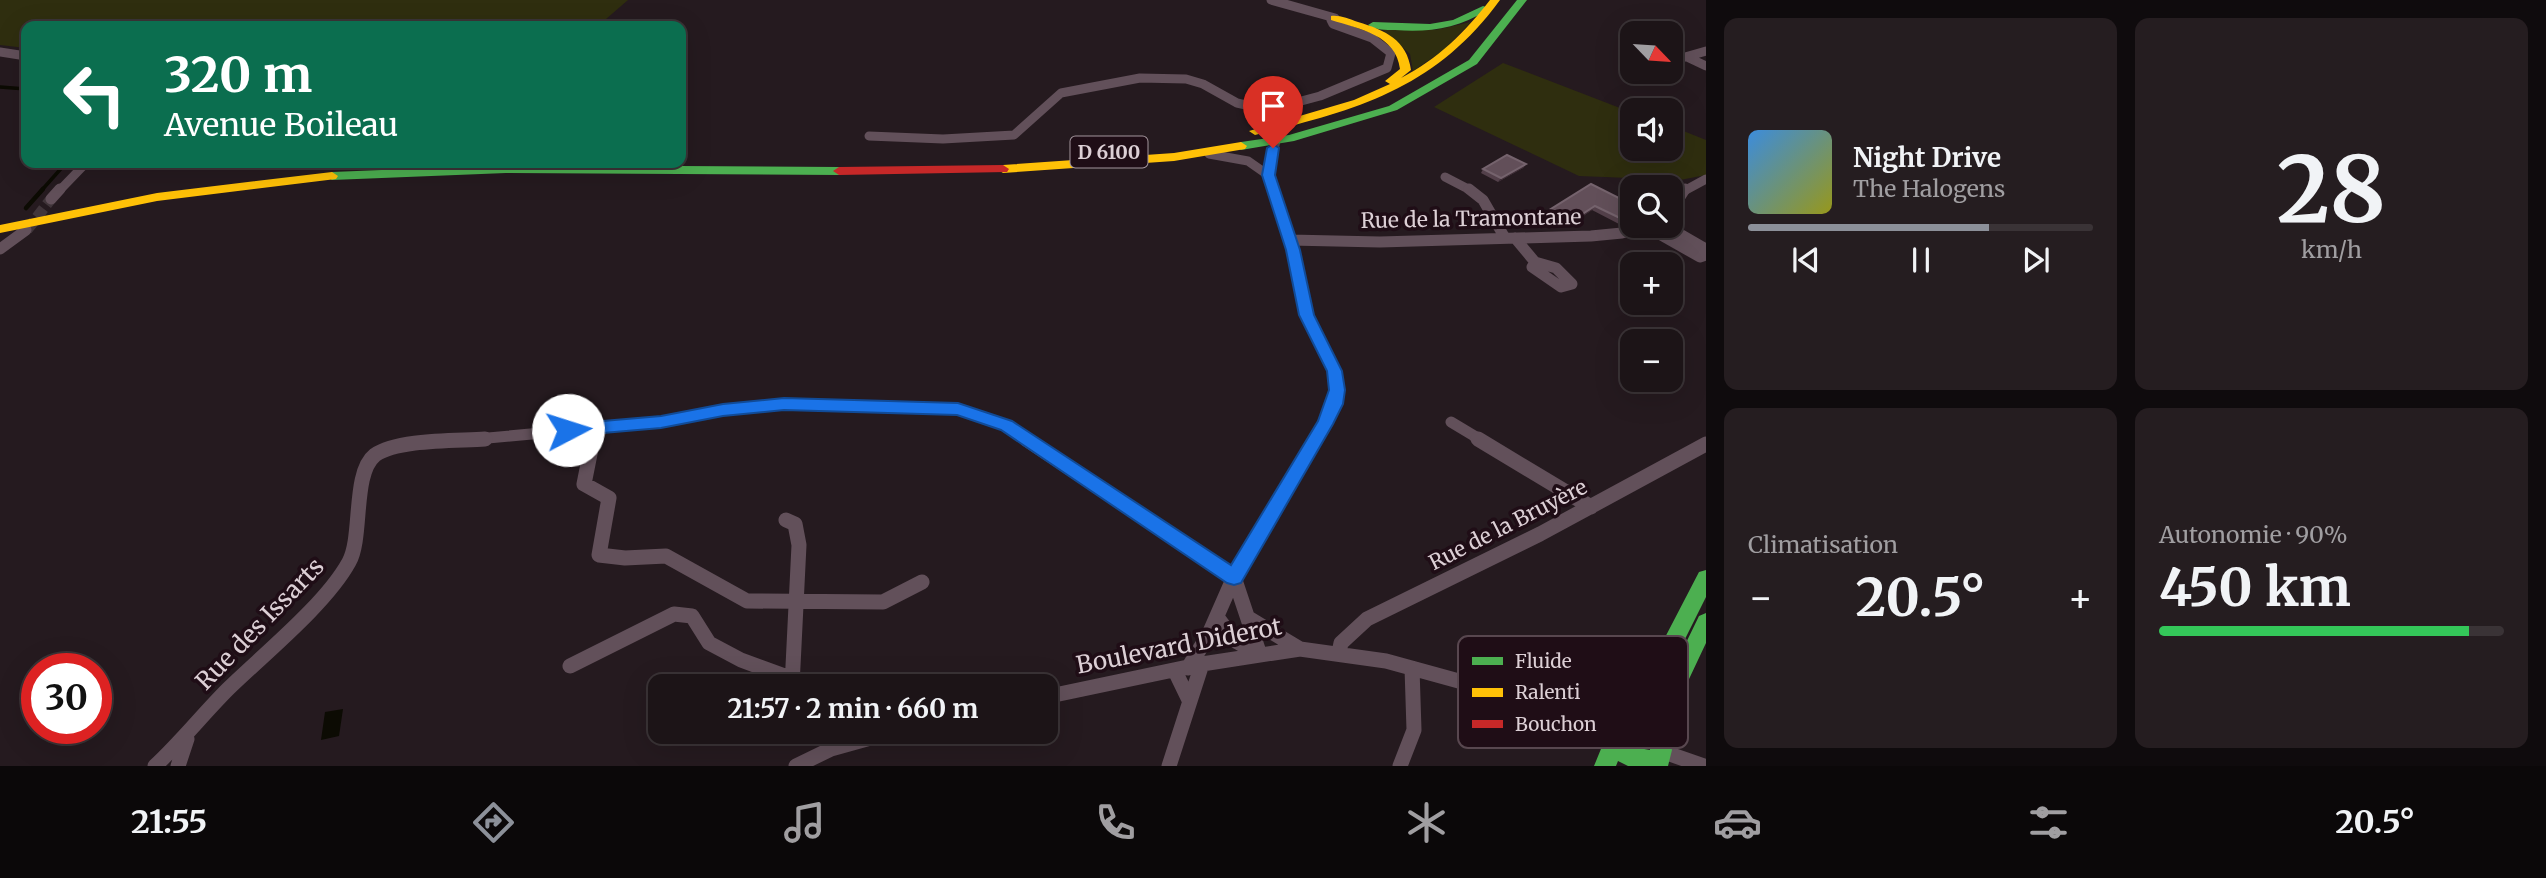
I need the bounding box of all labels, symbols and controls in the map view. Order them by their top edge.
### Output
north arrow [1620,21,1684,84]
map controls [1620,21,1683,392]
text: 320 m [164,44,312,105]
icon: left [49,49,140,140]
pin [1243,76,1303,148]
icon: arrive [1254,87,1292,125]
button: sound [1620,98,1683,161]
text: Avenue Boileau [164,105,398,145]
text: 28 [2277,132,2386,247]
road number: D 6100 [1070,136,1148,168]
text: Night Drive [1853,141,2001,174]
text: The Halogens [1853,174,2005,203]
button: search [1620,175,1683,238]
street label: Rue de la Tramontane [1360,203,1582,234]
text: km/h [2301,235,2362,264]
icon: previous [1787,241,1825,279]
icon: pause [1902,241,1940,279]
icon: next [2017,241,2055,279]
button: + [1620,252,1683,315]
button: − [1620,329,1683,392]
position arrow [531,393,605,467]
street label: Rue de la Bruyère [1424,473,1591,576]
text: Autonomie · 90% [2159,520,2347,549]
text: Climatisation [1748,530,1898,559]
street label: Rue des Issarts [189,551,330,696]
text: 450 km [2159,555,2351,620]
text: 20.5° [1856,565,1985,630]
text: − [1748,574,1773,621]
text: + [2068,574,2093,621]
street label: Boulevard Diderot [1074,610,1285,681]
legend [1458,636,1688,748]
text: Fluide [1515,649,1572,673]
speed limit sign: 30 [21,653,112,744]
text: Ralenti [1515,680,1580,704]
text: 21:57 · 2 min · 660 m [728,692,978,725]
text: Bouchon [1515,712,1597,736]
icon: directions [469,798,518,847]
icon: music [780,798,829,847]
icon: phone [1091,798,1140,847]
icon: climate [1402,798,1451,847]
icon: car [1713,798,1762,847]
icon: filters [2024,798,2073,847]
text: 21:55 [131,802,207,842]
text: 20.5° [2335,802,2415,842]

